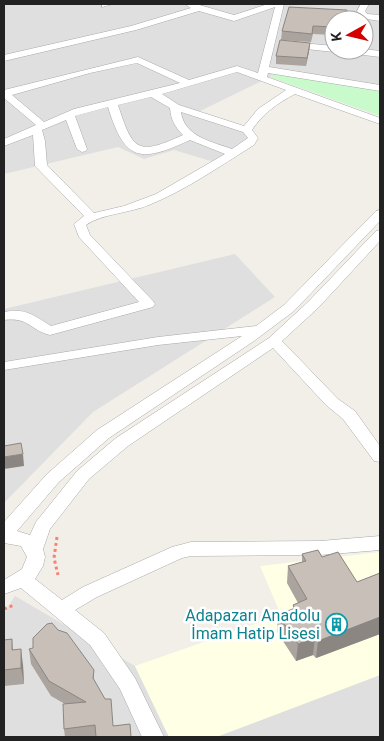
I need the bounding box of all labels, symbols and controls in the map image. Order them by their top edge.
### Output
north arrow [324,10,374,60]
text: K [328,31,345,42]
place label: Adapazarı Anadolu İmam Hatip Lisesi [185,606,320,643]
building icon: Adapazarı Anadolu İmam Hatip Lisesi [324,612,348,636]

